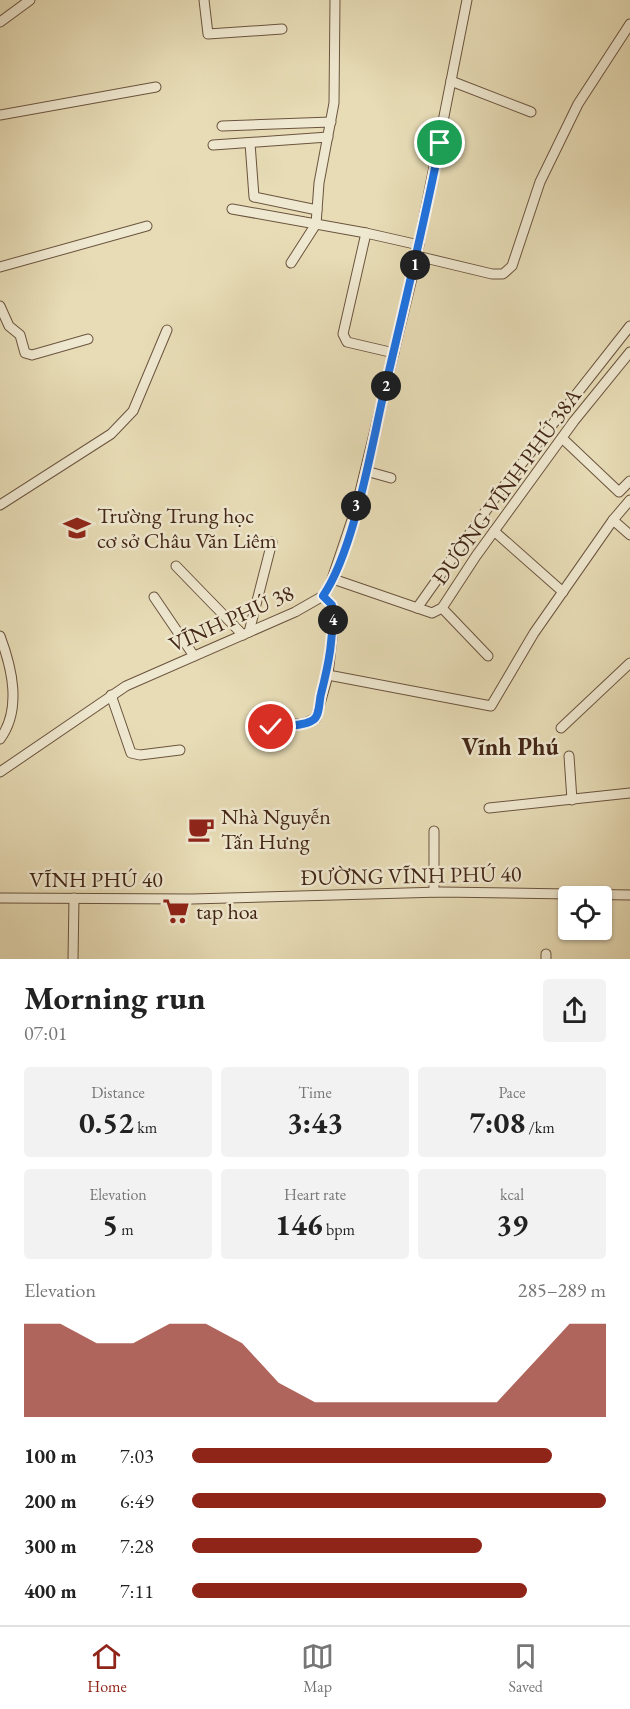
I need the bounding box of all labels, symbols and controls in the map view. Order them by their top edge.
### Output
pin [414,117,465,168]
icon: arrive [423,126,456,159]
pin: 1 [400,250,430,280]
text: 1 [411,254,419,275]
pin: 2 [371,371,401,401]
text: 2 [382,375,390,396]
street label: ĐƯỜNG VĨNH PHÚ 38A [425,382,588,590]
pin: 3 [341,491,371,521]
text: 3 [352,495,360,516]
place label: Trường Trung học cơ sở Châu Văn Liêm [97,501,277,555]
school or university icon: Trường Trung học cơ sở Châu Văn Liêm [62,513,92,543]
street label: VĨNH PHÚ 38 [164,578,298,659]
pin: 4 [318,605,348,635]
text: 4 [329,609,337,630]
pin [245,701,296,752]
icon: check [254,710,287,743]
district label: Vĩnh Phú [461,731,559,762]
place label: Nhà Nguyễn Tấn Hưng [221,802,331,856]
cafe icon: Nhà Nguyễn Tấn Hưng [186,814,216,844]
street label: ĐƯỜNG VĨNH PHÚ 40 [300,859,522,892]
street label: VĨNH PHÚ 40 [29,865,163,894]
map controls [558,886,612,940]
button: locate [558,886,612,940]
supermarket icon: tap hoa [161,896,191,926]
place label: tap hoa [196,897,258,926]
text: Morning run [24,976,206,1019]
button: share [543,979,606,1042]
text: 07:01 [24,1020,67,1046]
text: Distance [91,1082,145,1103]
text: Time [298,1082,332,1103]
text: Pace [499,1082,525,1103]
text: 0.52 [79,1103,134,1142]
text: 3:43 [287,1103,343,1142]
text: 7:08 [469,1103,525,1142]
text: km [134,1117,157,1138]
text: /km [525,1117,555,1138]
text: Elevation [89,1184,147,1205]
text: Heart rate [284,1184,346,1205]
text: kcal [500,1184,524,1205]
text: 5 [102,1205,118,1244]
text: 146 [275,1205,323,1244]
text: 39 [496,1205,528,1244]
text: m [118,1219,134,1240]
text: bpm [323,1219,355,1240]
text: Elevation [24,1277,96,1303]
text: 285–289 m [518,1277,606,1303]
text: 100 m [24,1443,77,1469]
text: 7:03 [120,1443,154,1469]
text: 200 m [24,1488,77,1514]
text: 6:49 [120,1488,154,1514]
text: 300 m [24,1533,77,1559]
text: 7:28 [120,1533,154,1559]
text: 400 m [24,1578,77,1604]
text: 7:11 [120,1578,154,1604]
tab: Home [87,1640,127,1697]
tab: Map [301,1640,334,1697]
tab: Saved [509,1640,543,1697]

